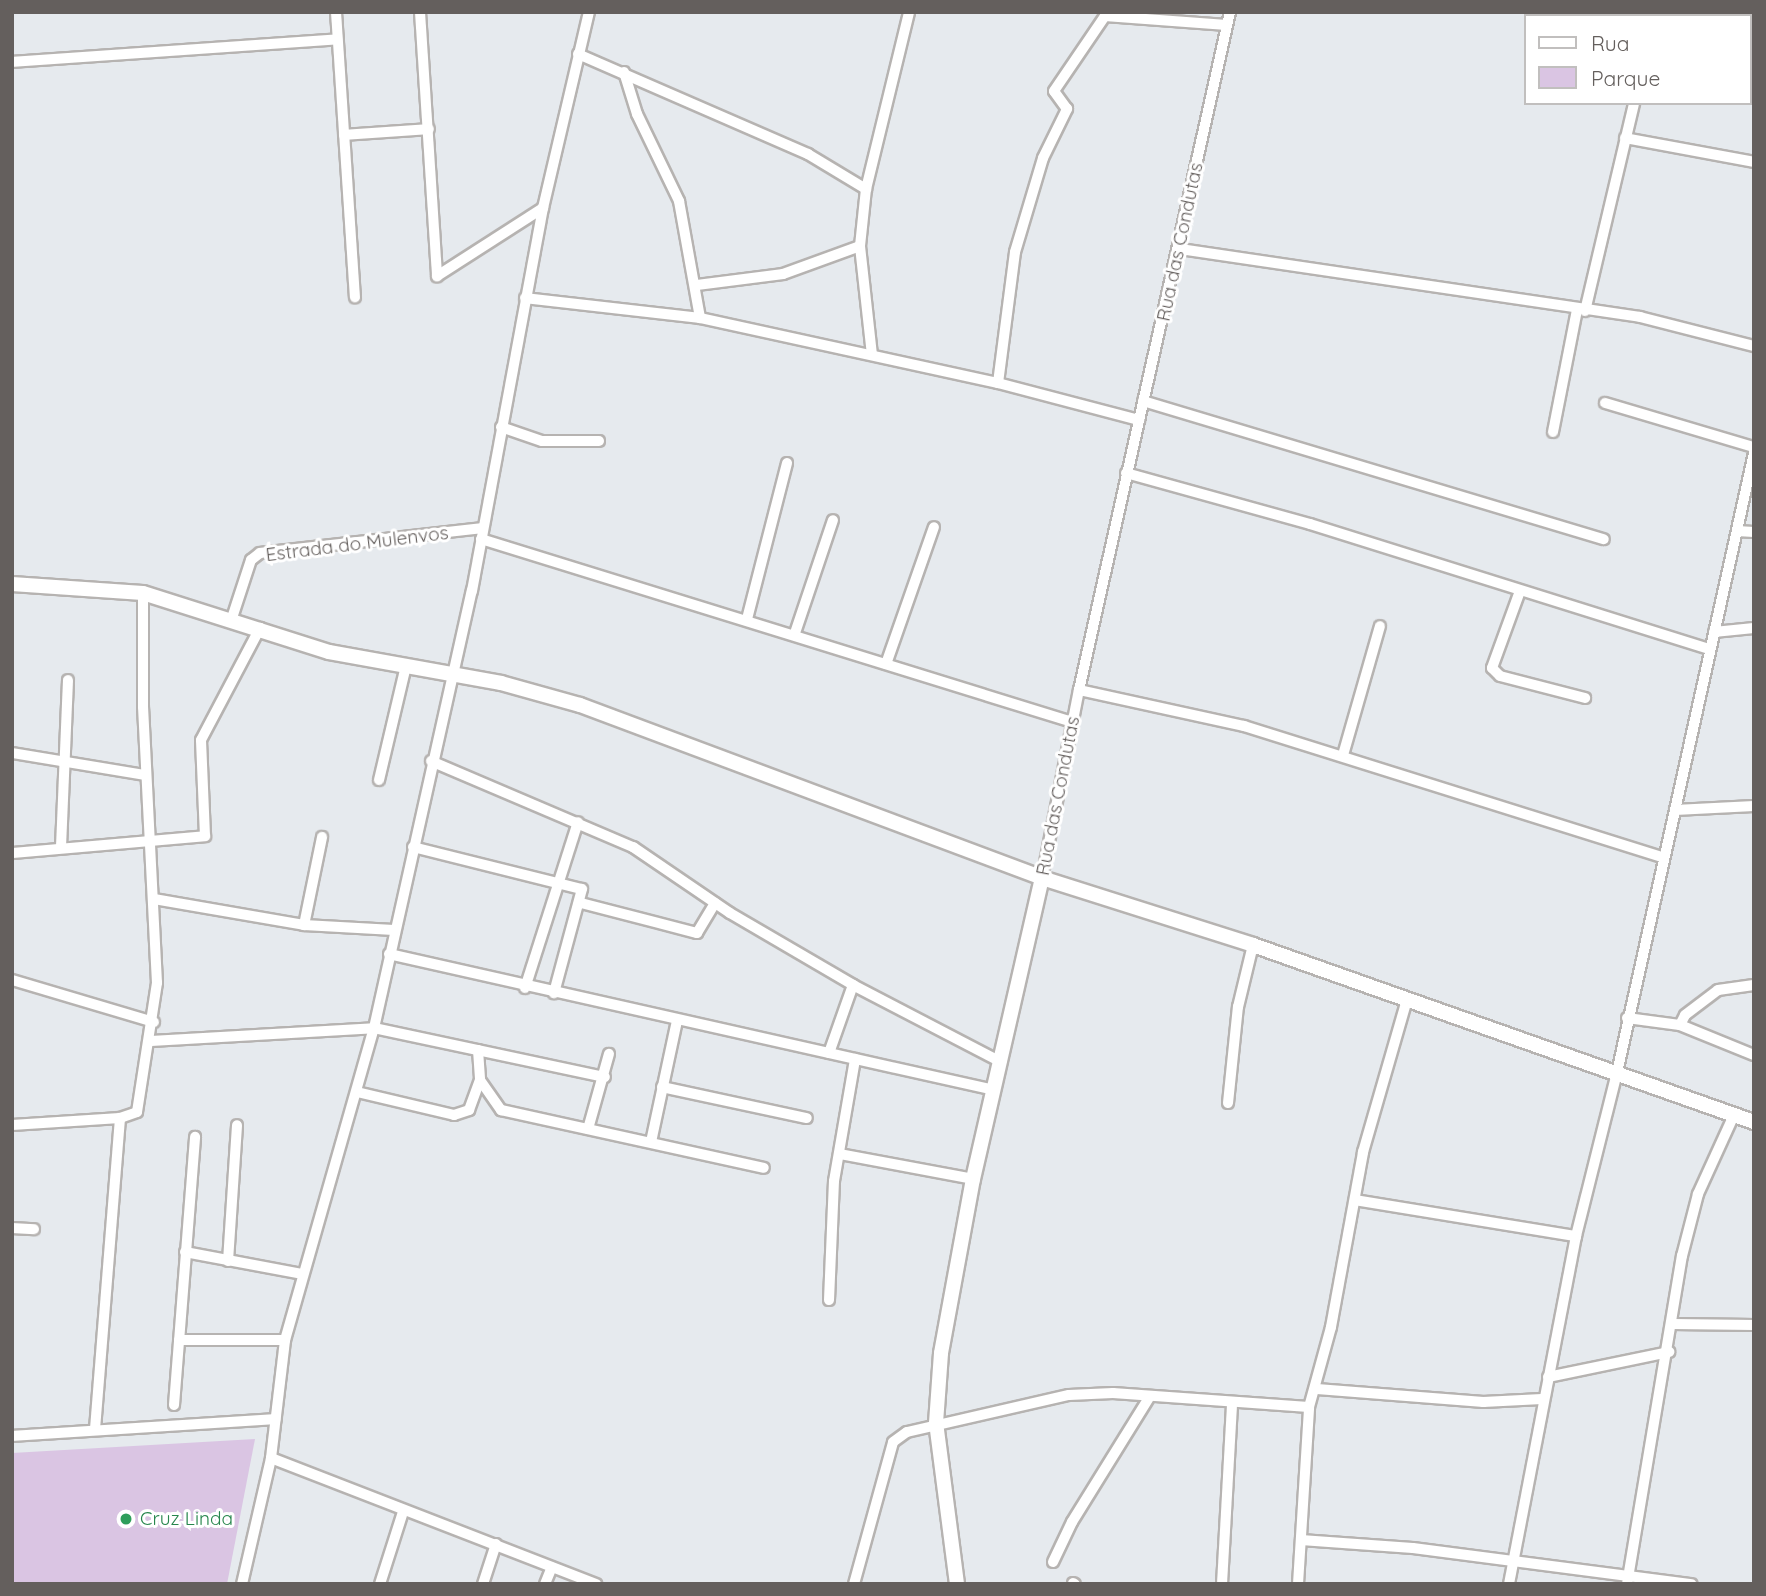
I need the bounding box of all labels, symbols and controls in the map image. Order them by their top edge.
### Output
legend [1524,14,1752,105]
text: Rua [1591,30,1630,56]
text: Parque [1591,65,1660,91]
street label: Rua das Condutas [1152,161,1208,323]
street label: Estrada do Mulenvos [264,521,450,567]
street label: Rua das Condutas [1031,715,1085,877]
place label: Cruz Linda [140,1508,233,1530]
marker: Cruz Linda [118,1511,134,1527]

